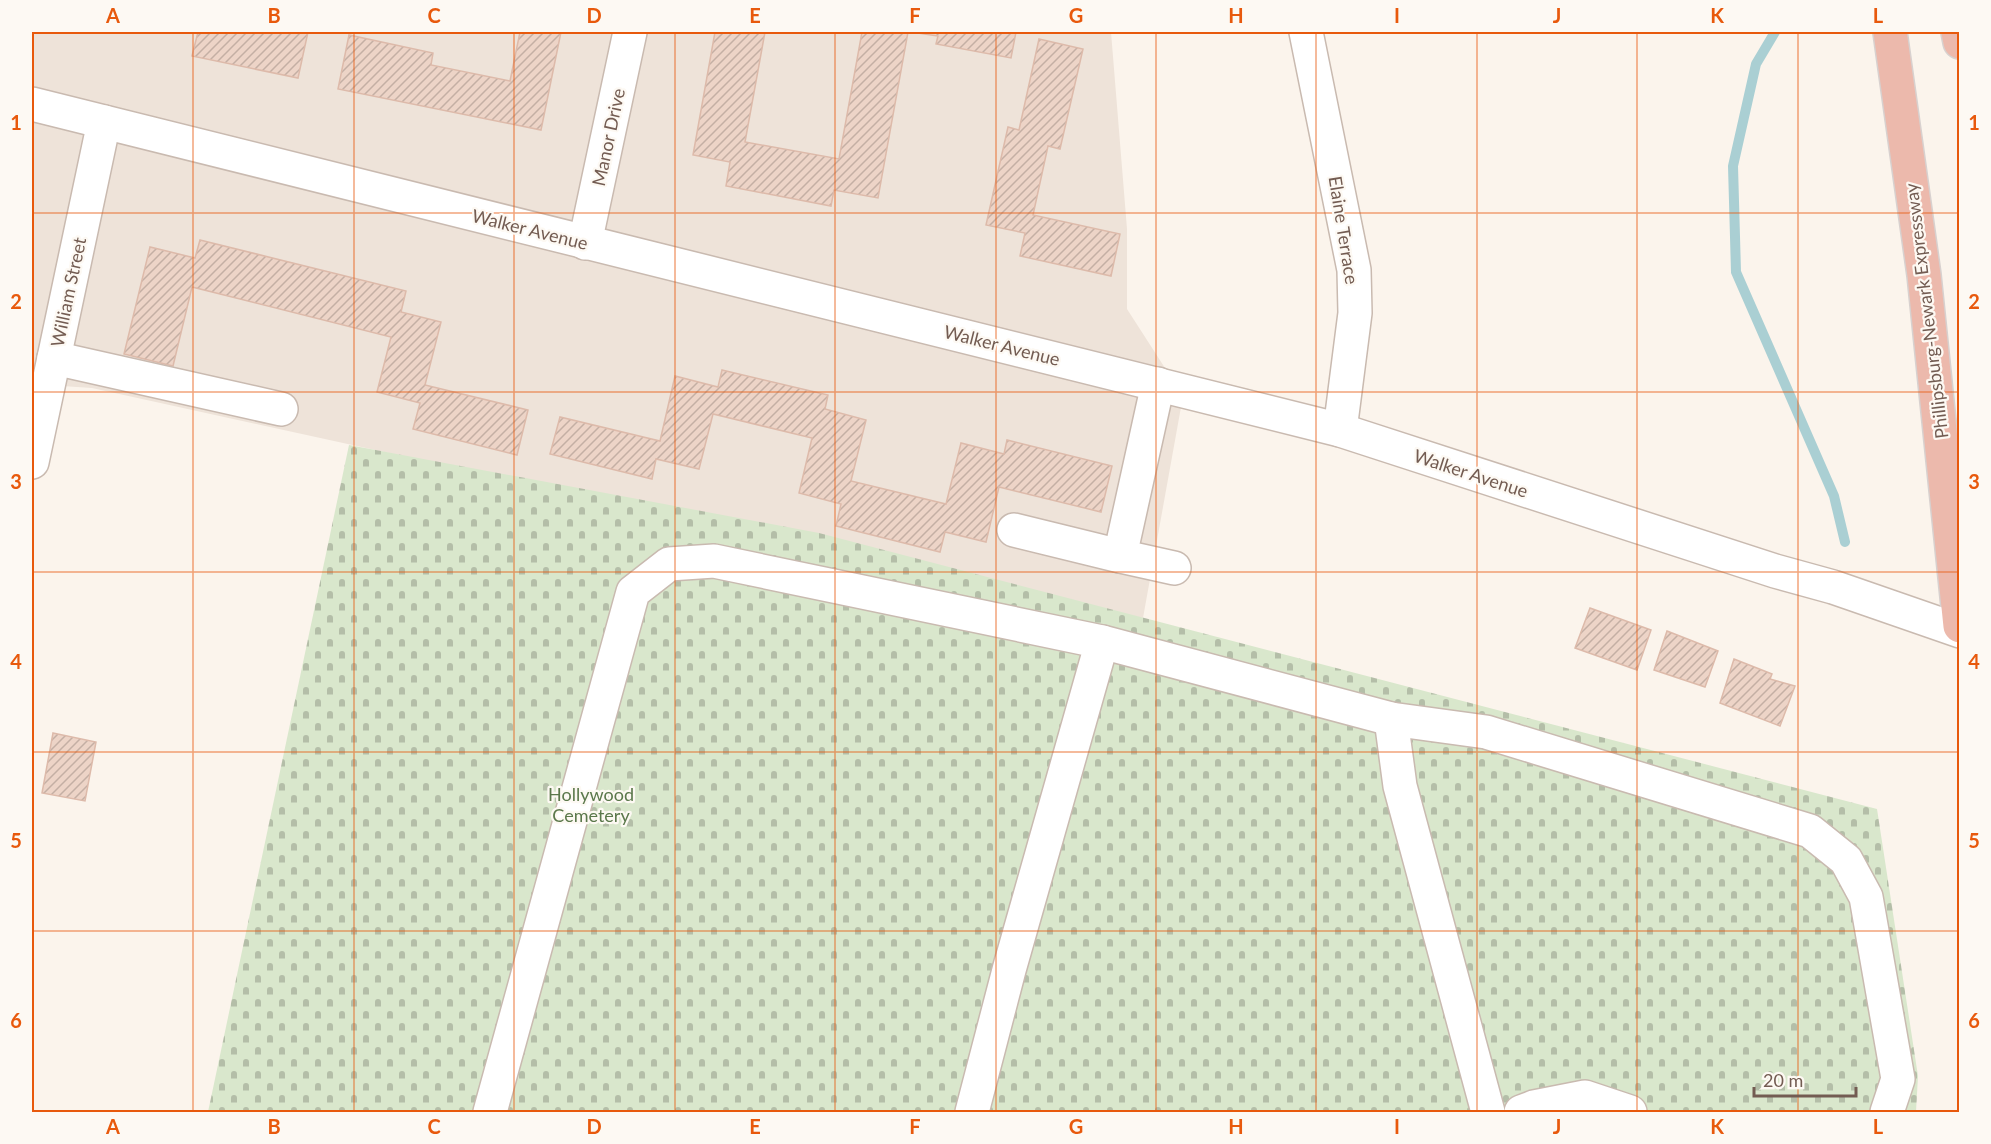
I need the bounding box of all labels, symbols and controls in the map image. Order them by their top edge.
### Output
text: A [105,3,120,27]
text: B [267,3,281,27]
text: C [427,3,441,27]
text: D [586,3,602,27]
text: E [749,3,761,27]
text: F [909,3,921,27]
text: G [1069,3,1083,27]
text: H [1228,3,1244,27]
text: I [1394,3,1400,27]
text: J [1553,3,1561,27]
text: K [1710,3,1724,27]
text: L [1873,3,1884,27]
street label: Manor Drive [587,86,629,188]
text: 1 [10,110,22,134]
text: 1 [1968,110,1980,134]
street label: Elaine Terrace [1325,174,1363,286]
street label: Phillipsburg-Newark Expressway [1899,181,1953,440]
street label: Walker Avenue [470,204,590,254]
street label: William Street [46,235,90,349]
text: 2 [10,289,22,313]
text: 2 [1968,289,1980,313]
street label: Walker Avenue [942,320,1062,370]
street label: Walker Avenue [1411,444,1531,502]
text: 3 [10,469,22,493]
text: 3 [1968,469,1980,493]
text: 4 [10,649,22,673]
text: 4 [1968,649,1980,673]
park label: Hollywood Cemetery [548,783,634,826]
text: 5 [10,828,22,852]
text: 5 [1968,828,1980,852]
text: 6 [10,1008,22,1032]
text: 6 [1968,1008,1980,1032]
scale bar [1754,1060,1856,1098]
text: 20 m [1763,1069,1803,1091]
text: A [105,1114,120,1138]
text: B [267,1114,281,1138]
text: C [427,1114,441,1138]
text: D [586,1114,602,1138]
text: E [749,1114,761,1138]
text: F [909,1114,921,1138]
text: G [1069,1114,1083,1138]
text: H [1228,1114,1244,1138]
text: I [1394,1114,1400,1138]
text: J [1553,1114,1561,1138]
text: K [1710,1114,1724,1138]
text: L [1873,1114,1884,1138]

